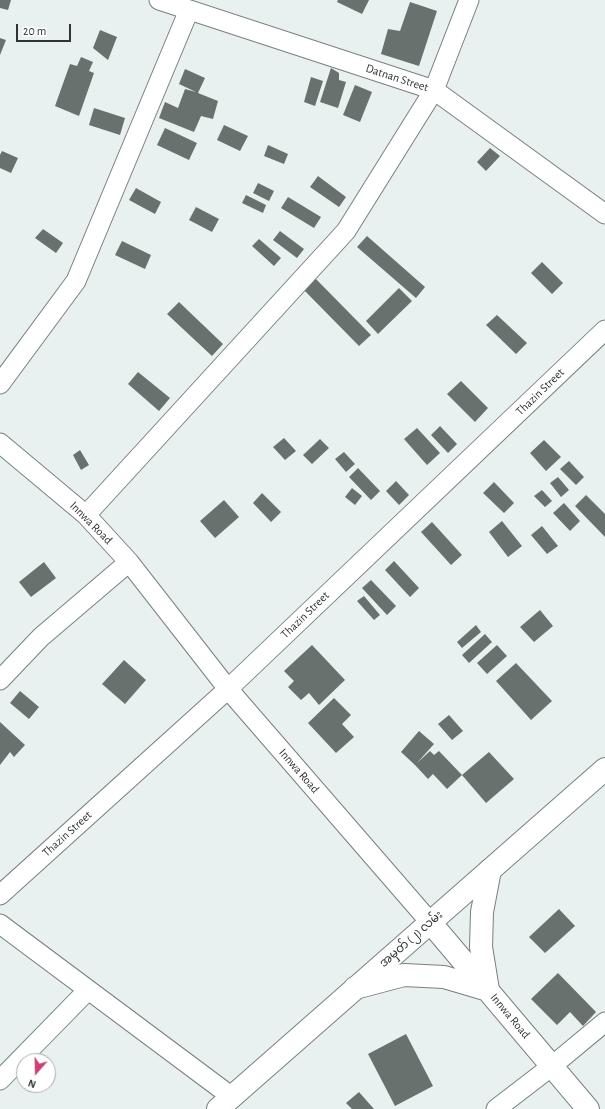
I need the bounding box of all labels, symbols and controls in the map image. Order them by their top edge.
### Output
scale bar [18,16,73,42]
text: 20 m [23,25,46,37]
street label: Datnan Street [364,61,430,95]
street label: Thazin Street [513,365,567,419]
street label: Innwa Road [67,499,115,547]
street label: Thazin Street [278,588,332,642]
street label: Innwa Road [276,746,322,796]
street label: Thazin Street [39,808,95,860]
street label: အမှတ် (၂) လမ်း [376,908,446,970]
street label: Innwa Road [487,991,533,1041]
north arrow [16,1053,56,1093]
text: N [27,1077,38,1090]

